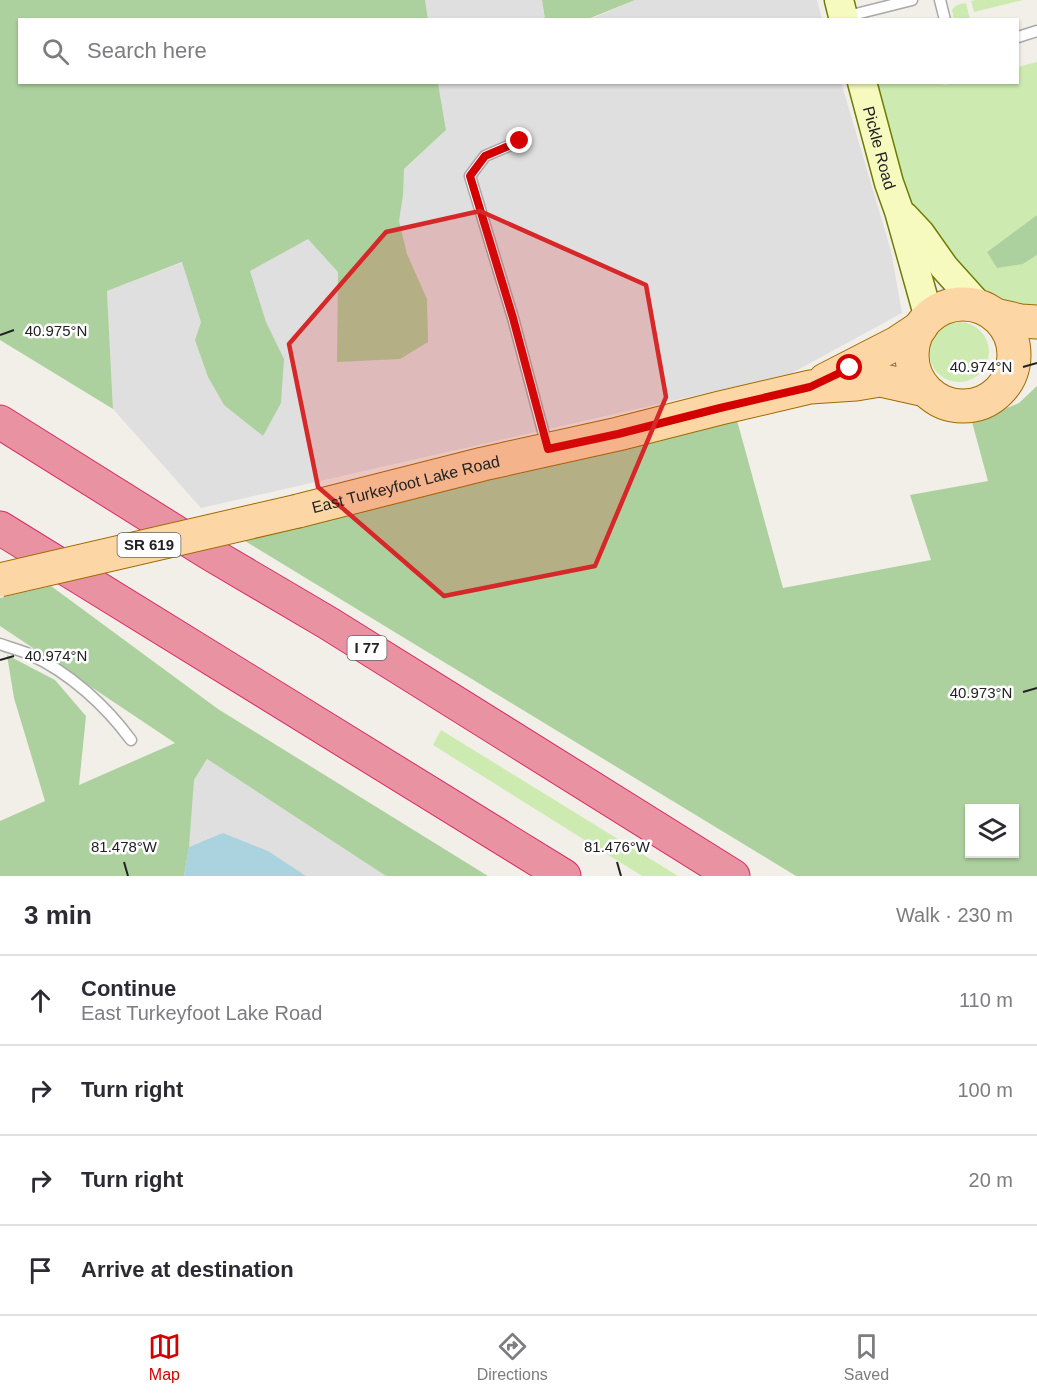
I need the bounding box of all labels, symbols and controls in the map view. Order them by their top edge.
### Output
search box [18,18,1019,84]
icon: search [39,35,72,68]
text: Search here [87,38,207,63]
street label: Pickle Road [860,104,899,192]
route end [506,127,532,153]
text: 40.975°N [25,322,87,339]
route start [836,354,862,380]
text: 40.974°N [950,358,1012,375]
street label: East Turkeyfoot Lake Road [310,453,501,516]
road number: SR 619 [118,533,180,557]
road number: I 77 [348,636,386,660]
text: 40.974°N [25,647,87,664]
text: 40.973°N [950,684,1012,701]
map controls [965,804,1019,858]
button: layers [965,804,1019,858]
text: 81.478°W [91,838,158,855]
text: 81.476°W [584,838,651,855]
text: 3 min [24,900,92,930]
text: Walk · 230 m [896,904,1013,926]
text: Continue [81,976,176,1001]
icon: ahead [24,984,57,1017]
text: 110 m [959,989,1013,1011]
text: East Turkeyfoot Lake Road [81,1002,322,1024]
icon: right [24,1074,57,1107]
text: Turn right [81,1077,183,1102]
text: 100 m [957,1079,1013,1101]
icon: right [24,1164,57,1197]
text: Turn right [81,1167,183,1192]
text: 20 m [969,1169,1013,1191]
icon: arrive [24,1254,57,1287]
text: Arrive at destination [81,1257,294,1282]
tab: Map [148,1330,181,1384]
tab: Directions [477,1330,548,1384]
tab: Saved [844,1330,889,1384]

